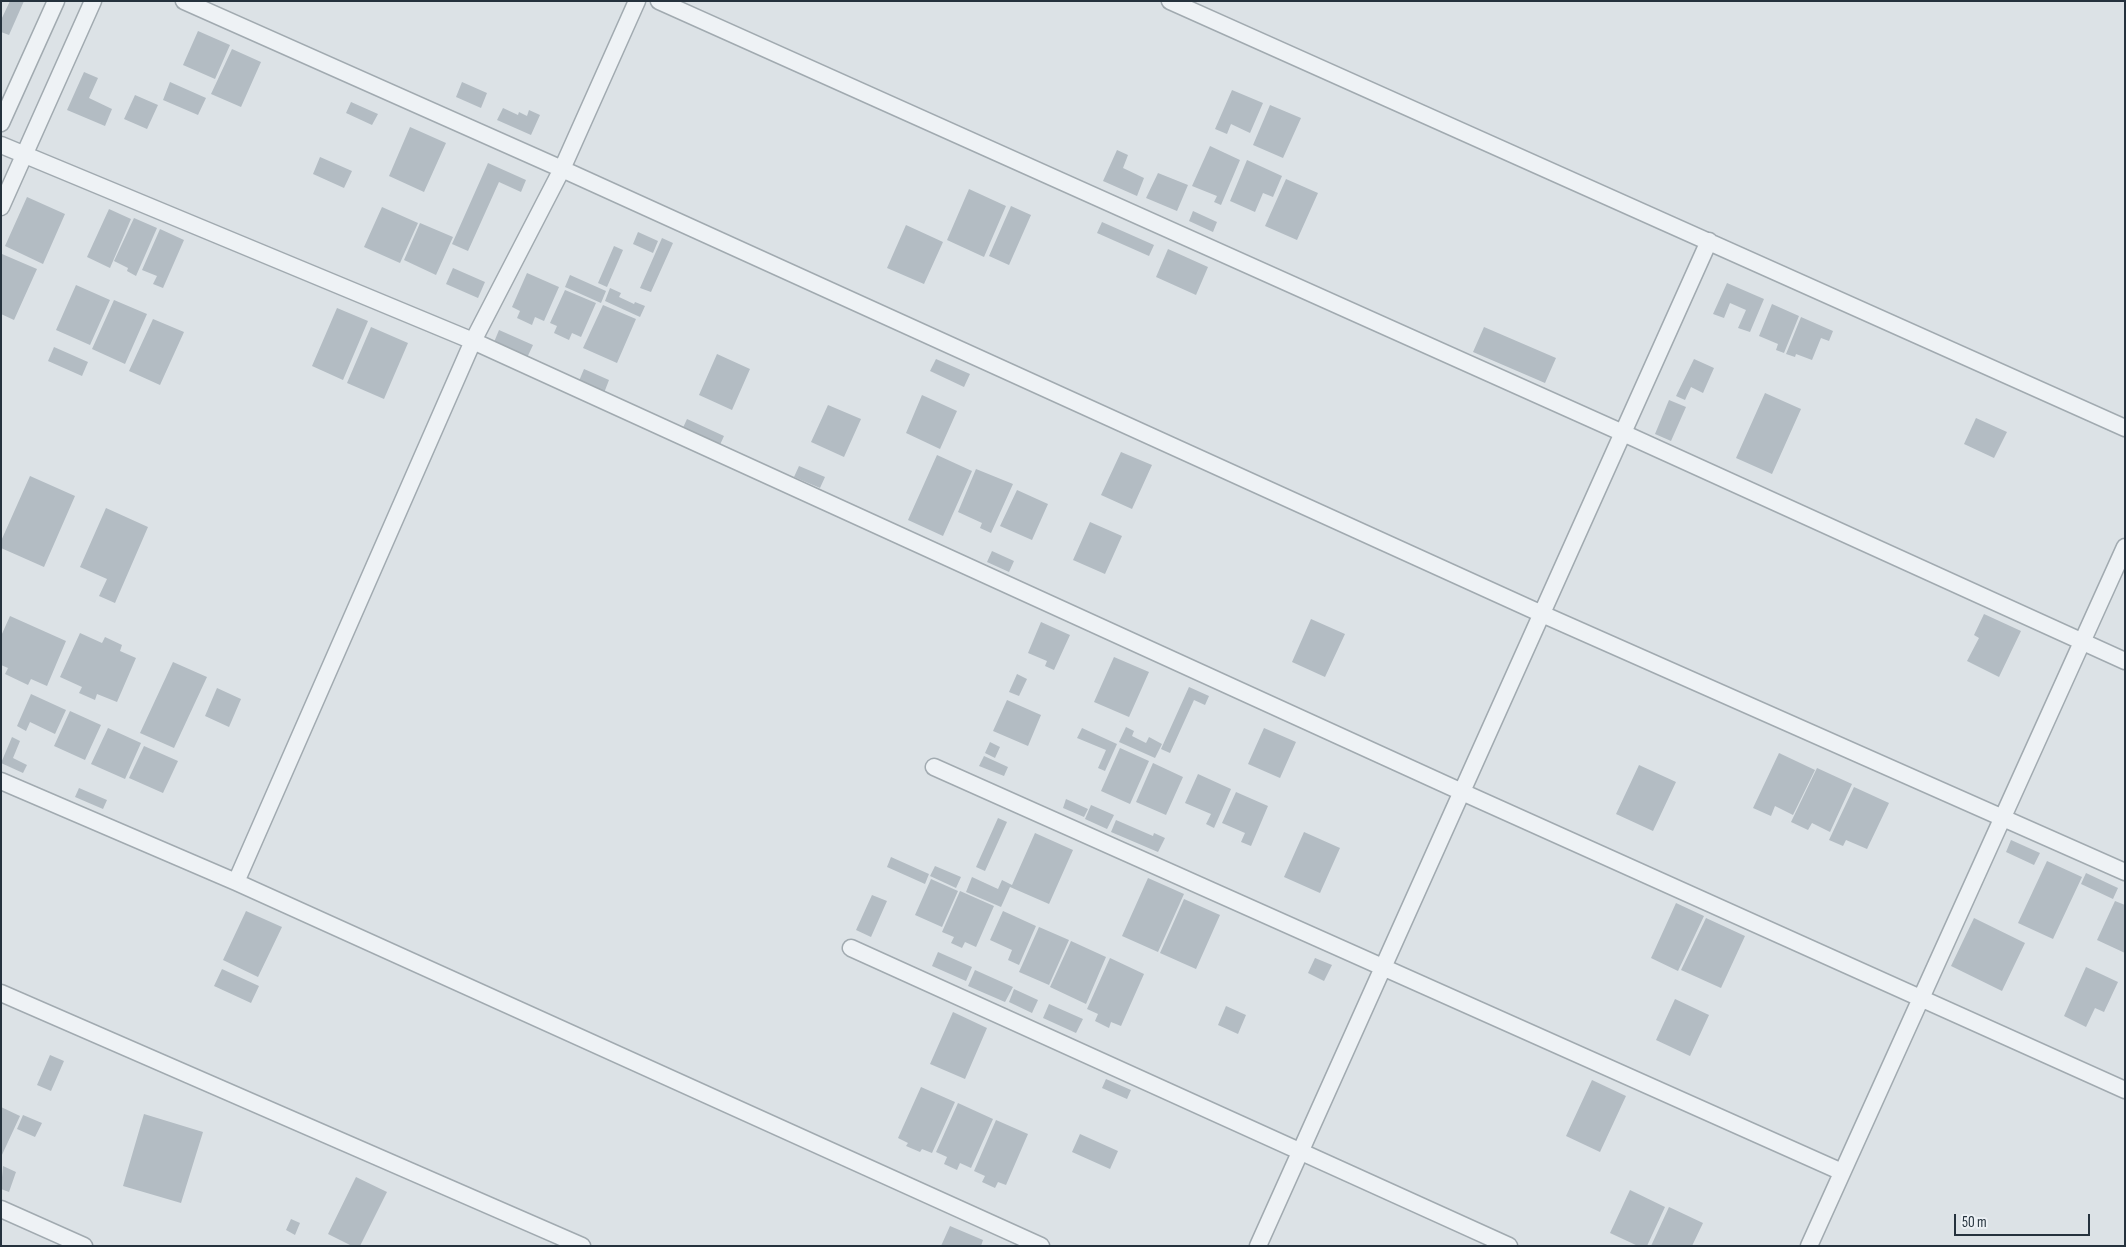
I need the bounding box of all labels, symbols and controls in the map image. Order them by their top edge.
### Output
scale bar [1956,1204,2092,1236]
text: 50 m [1962,1213,1987,1232]

